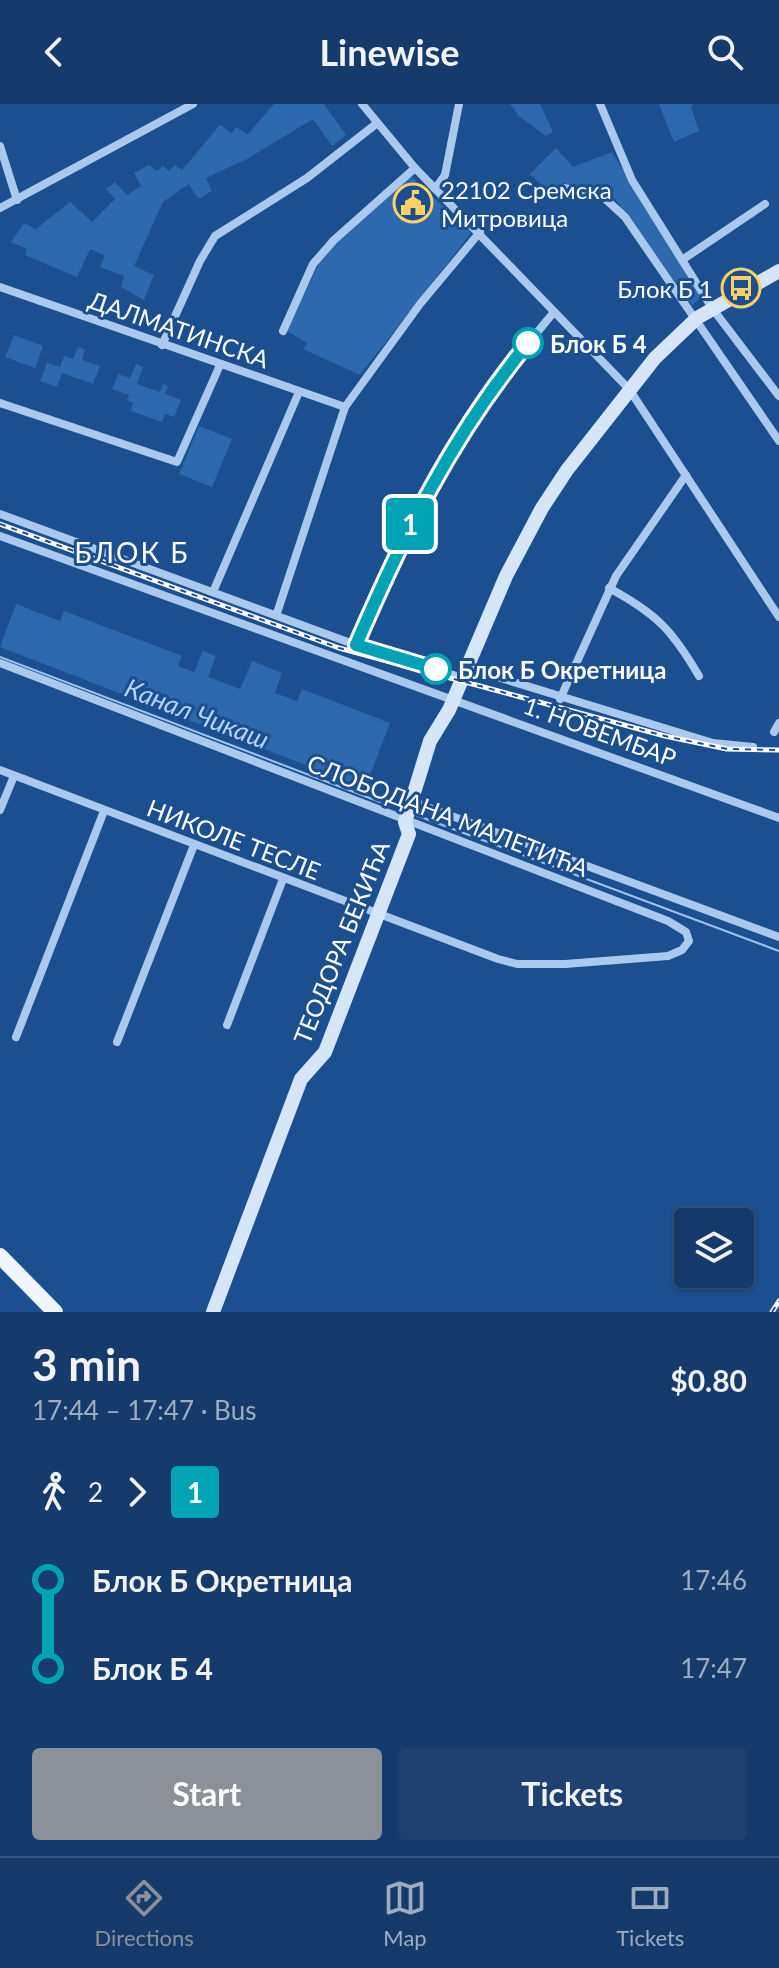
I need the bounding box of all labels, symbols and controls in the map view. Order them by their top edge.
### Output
icon: back [32,30,76,74]
text: Linewise [319,30,460,74]
icon: search [703,30,747,74]
place label: 22102 Сремска Митровица [441,175,612,232]
public building icon: 22102 Сремска Митровица [392,182,434,224]
bus stop icon: Блок Б 1 [720,267,762,309]
place label: Блок Б 1 [617,274,713,303]
street label: ДАЛМАТИНСКА [85,285,274,374]
marker: Блок Б 4 [513,328,543,358]
place label: Блок Б 4 [550,329,647,358]
line badge: 1 [384,498,436,550]
text: 1 [402,507,418,541]
district label: БЛОК Б [74,535,190,569]
marker: Блок Б Окретница [421,654,451,684]
place label: Блок Б Окретница [458,655,666,684]
water label: Канал Чикаш [121,671,273,755]
street label: 1. НОВЕМБАР [520,690,680,772]
street label: СЛОБОДАНА МАЛЕТИЋА [303,748,593,882]
street label: НИКОЛЕ ТЕСЛЕ [143,793,325,885]
street label: ТЕОДОРА БЕКИЋА [287,835,395,1048]
map controls [674,1208,754,1288]
button: layers [674,1208,754,1288]
text: 3 min [32,1338,141,1390]
text: $0.80 [670,1362,747,1398]
text: 17:44 – 17:47 · Bus [32,1394,256,1426]
icon: walk [32,1470,76,1514]
icon: forward [115,1470,159,1514]
text: 1 [187,1475,203,1509]
text: 2 [88,1476,103,1508]
text: Блок Б Окретница [92,1562,352,1598]
text: 17:46 [680,1564,747,1596]
text: Блок Б 4 [92,1650,213,1686]
text: 17:47 [680,1652,747,1684]
button: Start [32,1748,382,1840]
button: Tickets [398,1748,747,1840]
tab: Directions [95,1876,194,1951]
tab: Map [383,1876,427,1951]
tab: Tickets [616,1876,684,1951]

